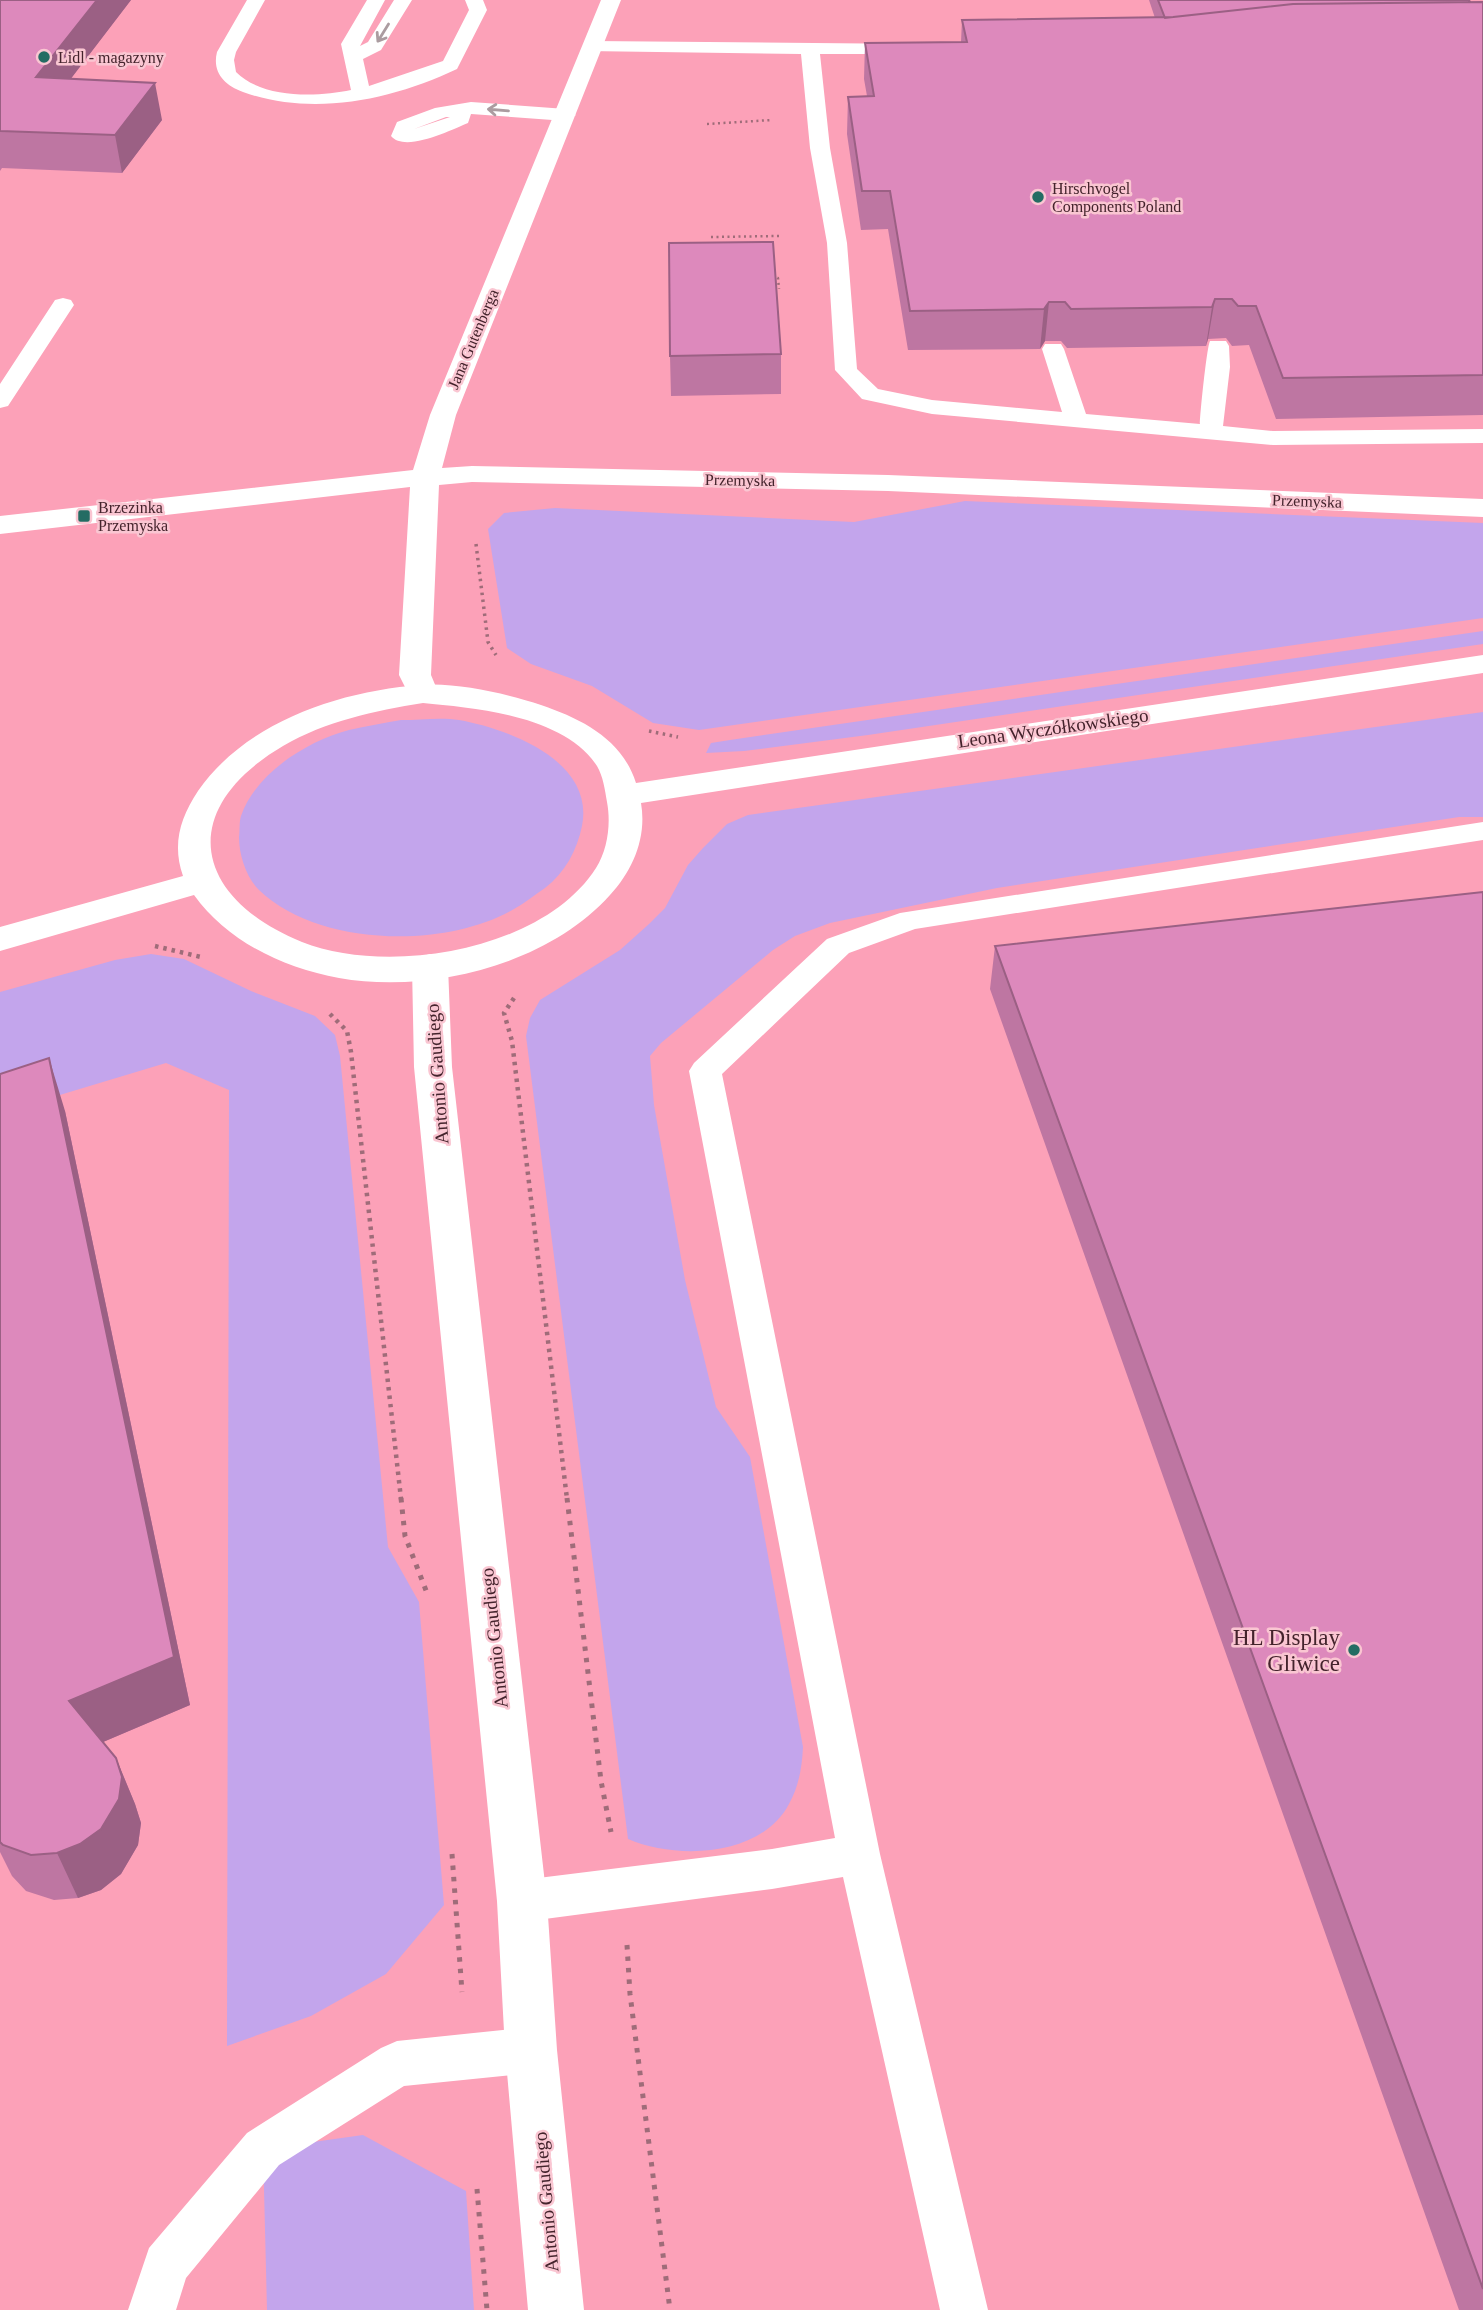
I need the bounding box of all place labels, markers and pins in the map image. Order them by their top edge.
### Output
marker: Lidl - magazyny [36,49,52,65]
place label: Lidl - magazyny [58,49,164,67]
place label: Hirschvogel Components Poland [1052,180,1181,216]
marker: Hirschvogel Components Poland [1030,189,1046,205]
place label: Brzezinka Przemyska [98,499,168,535]
marker: Brzezinka Przemyska [76,508,92,524]
place label: HL Display Gliwice [1233,1625,1340,1676]
marker: HL Display Gliwice [1346,1642,1362,1658]

